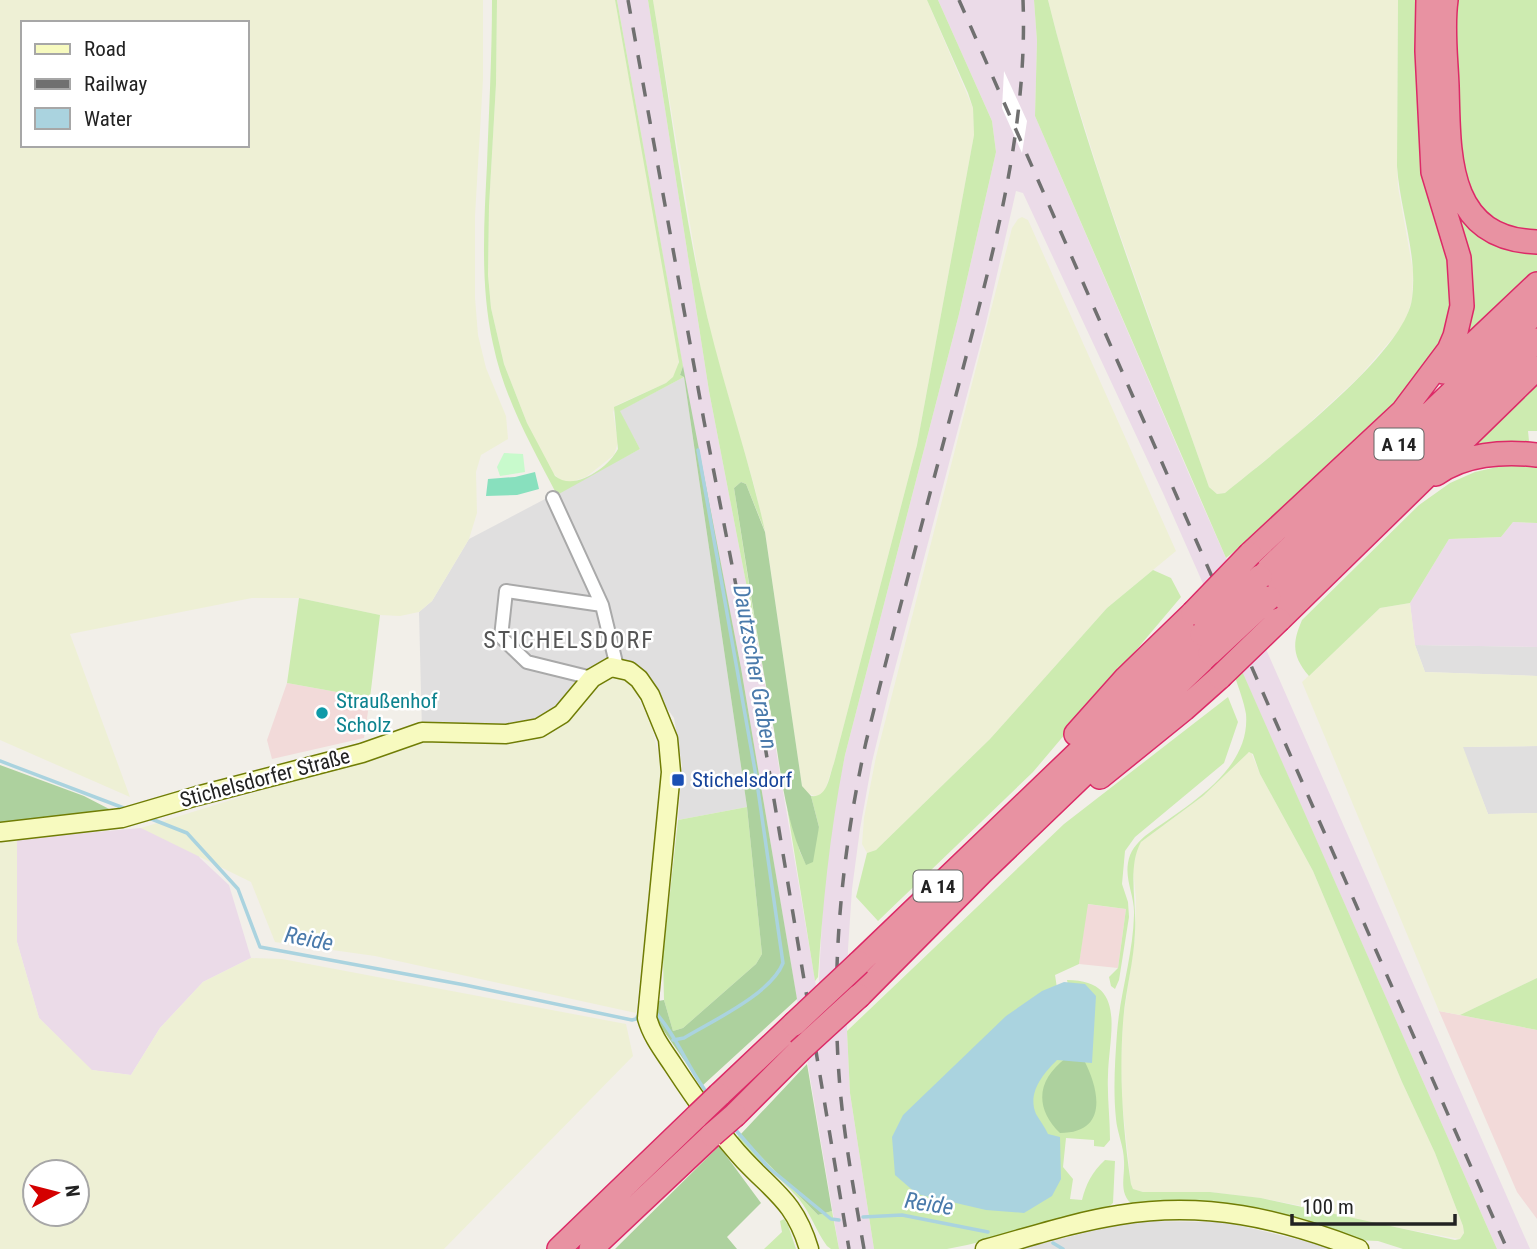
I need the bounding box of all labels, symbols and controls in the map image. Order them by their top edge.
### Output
legend [21,21,248,147]
text: Road [84,37,126,61]
text: Railway [84,72,147,96]
text: Water [84,107,132,131]
road number: A 14 [1374,428,1424,460]
water label: Dautzscher Graben [727,583,783,751]
district label: STICHELSDORF [483,626,655,654]
place label: Straußenhof Scholz [336,689,438,737]
marker: Straußenhof Scholz [314,705,330,721]
street label: Stichelsdorfer Straße [177,744,353,812]
place label: Stichelsdorf [692,768,793,792]
marker: Stichelsdorf [670,772,686,788]
road number: A 14 [914,870,962,902]
water label: Reide [282,921,336,957]
north arrow [21,1158,91,1228]
scale bar [1292,1182,1455,1226]
text: N [60,1184,85,1198]
water label: Reide [903,1187,955,1221]
text: 100 m [1302,1195,1354,1219]

